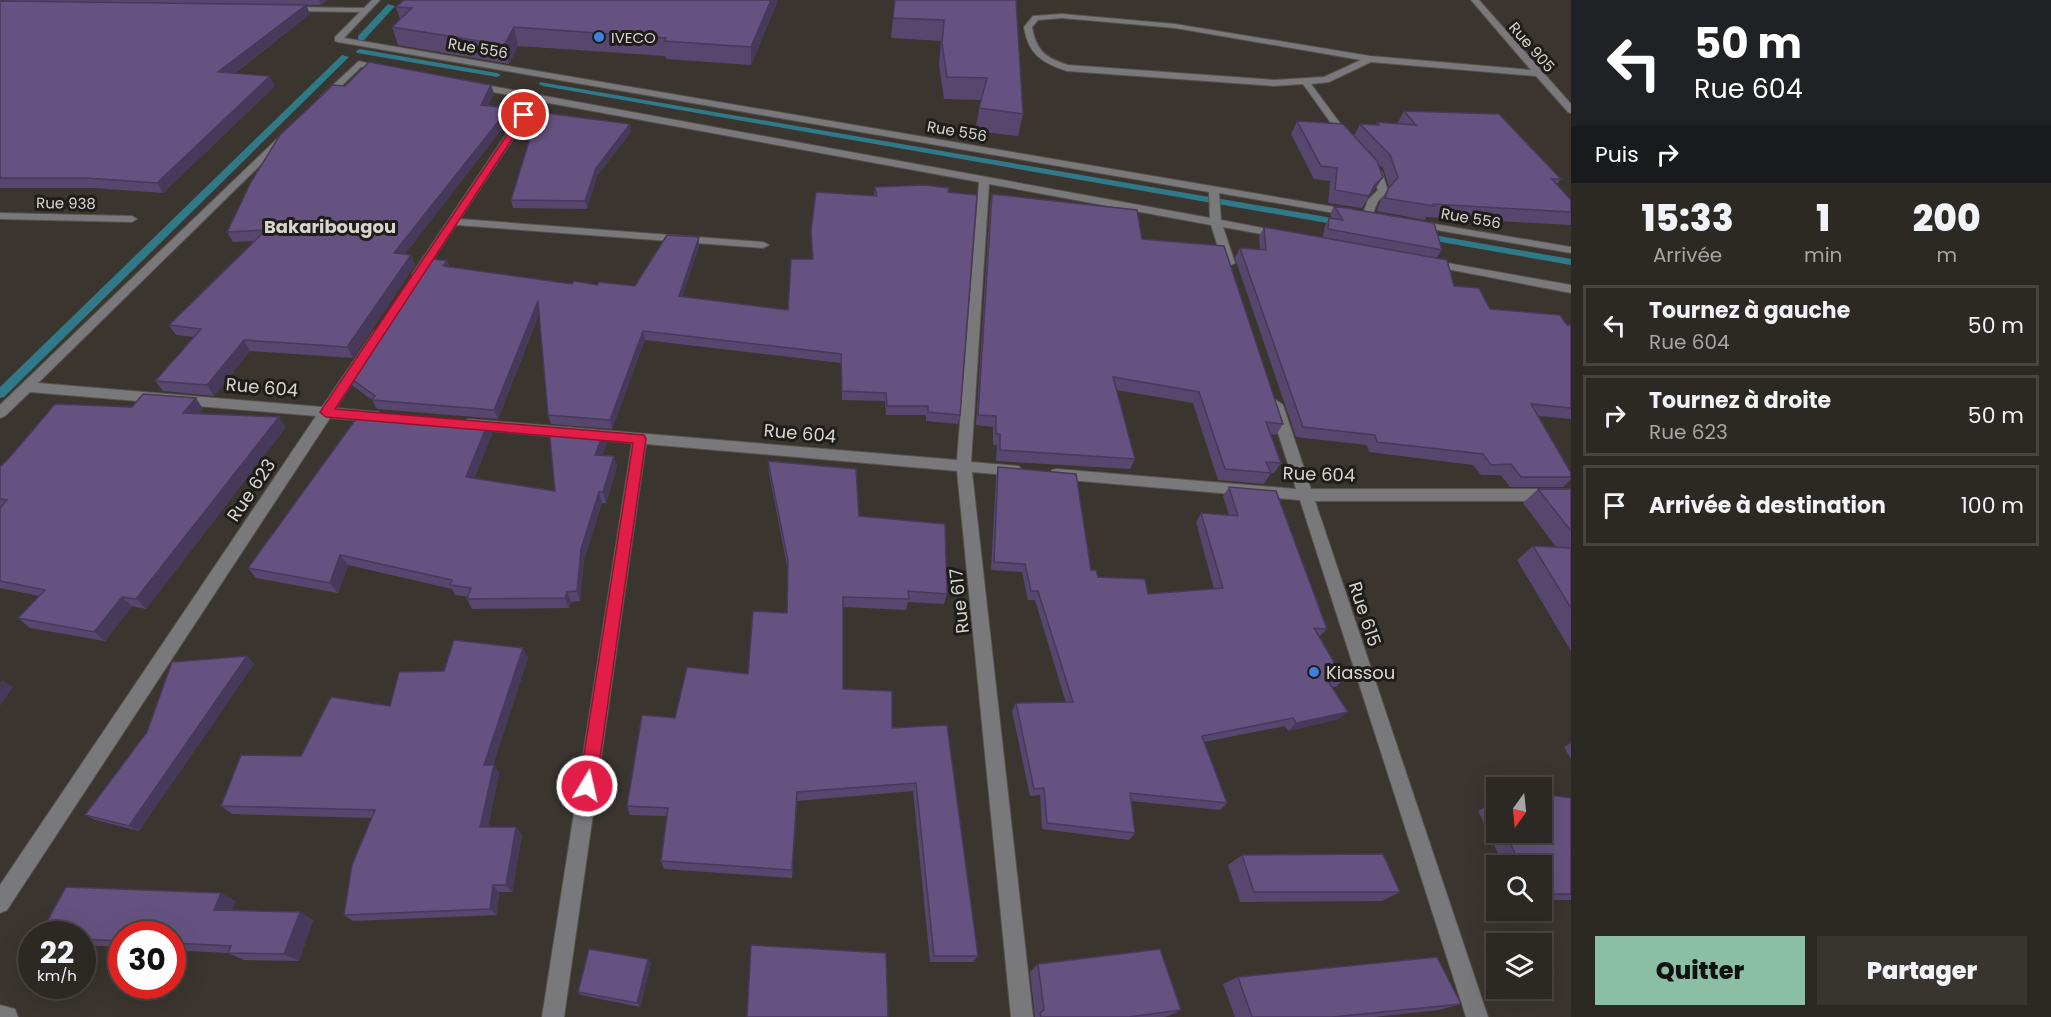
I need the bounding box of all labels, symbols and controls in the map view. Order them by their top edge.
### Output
text: 50 m [1694,14,1802,73]
street label: Rue 905 [1504,17,1560,77]
icon: left [1595,24,1673,102]
place label: IVECO [611,27,656,48]
marker: IVECO [592,30,606,44]
street label: Rue 556 [446,32,510,64]
text: Rue 604 [1694,70,1803,107]
pin [498,89,549,140]
icon: arrive [507,98,540,131]
street label: Rue 556 [925,115,989,147]
icon: right [1651,138,1684,171]
text: Puis [1595,139,1639,170]
street label: Rue 938 [36,192,96,214]
text: 15:33 [1641,193,1734,244]
text: 1 [1816,193,1830,244]
text: 200 [1913,193,1981,244]
street label: Rue 556 [1439,202,1503,234]
district label: Bakaribougou [264,214,396,239]
text: Arrivée [1653,241,1722,269]
text: min [1804,241,1842,269]
text: m [1936,241,1957,269]
text: Tournez à gauche [1649,295,1850,326]
icon: left [1598,309,1631,342]
text: 50 m [1968,310,2024,341]
text: Rue 604 [1649,328,1730,356]
street label: Rue 604 [225,371,299,403]
text: Tournez à droite [1649,385,1831,416]
icon: right [1598,399,1631,432]
text: 50 m [1968,400,2024,431]
street label: Rue 604 [763,417,837,449]
text: Rue 623 [1649,418,1728,446]
street label: Rue 623 [221,454,281,526]
street label: Rue 604 [1282,460,1356,488]
icon: arrive [1598,489,1631,522]
text: Arrivée à destination [1649,490,1886,521]
text: 100 m [1961,490,2024,521]
street label: Rue 617 [943,567,975,635]
street label: Rue 615 [1343,578,1387,650]
place label: Kiassou [1326,660,1395,685]
marker: Kiassou [1307,665,1321,679]
position arrow [555,754,619,818]
north arrow [1486,777,1552,843]
map controls [1486,777,1552,999]
button: search [1486,855,1552,921]
speed limit sign: 30 [108,921,186,999]
text: 22 [40,931,74,974]
button: layers [1486,933,1552,999]
button: Quitter [1595,936,1805,1005]
button: Partager [1817,936,2027,1005]
text: km/h [37,965,77,986]

